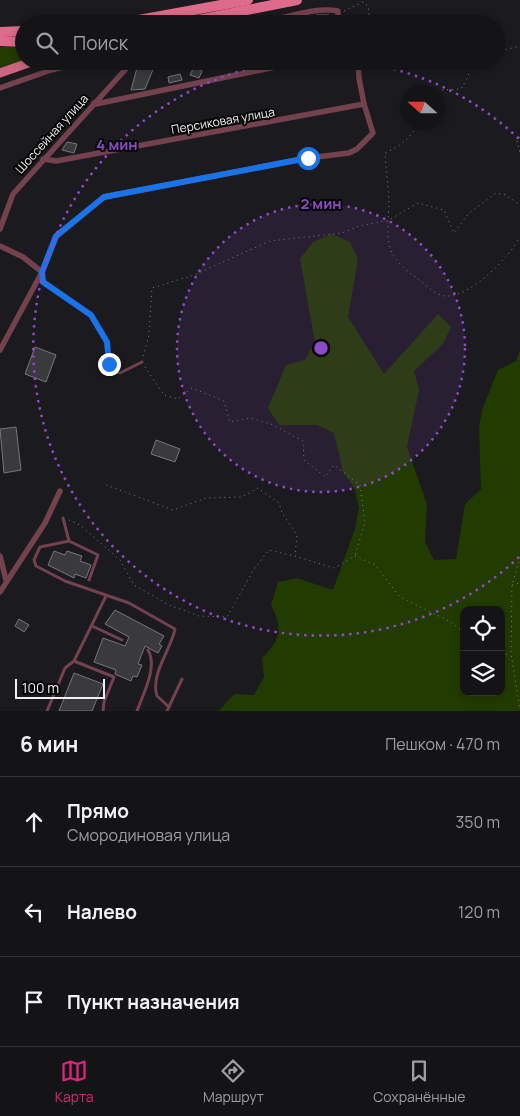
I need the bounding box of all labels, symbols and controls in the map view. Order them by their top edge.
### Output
search box [15,15,505,70]
icon: search [33,29,61,57]
text: Поиск [73,30,128,56]
north arrow [400,85,445,130]
street label: Шоссейная улица [11,90,92,177]
street label: Персиковая улица [170,103,276,138]
text: 4 мин [96,134,138,155]
route start [297,147,320,170]
text: 2 мин [300,193,342,214]
centre of rings [312,339,330,357]
route end [98,353,121,376]
map controls [460,606,505,696]
button: locate [460,606,505,651]
button: layers [460,651,505,696]
scale bar [15,676,105,699]
text: 100 m [22,678,59,697]
text: 6 мин [20,730,78,758]
text: Пешком · 470 m [385,733,500,755]
text: Прямо [67,798,129,824]
icon: ahead [20,808,48,836]
text: 350 m [455,811,500,833]
text: Смородиновая улица [67,824,230,846]
icon: left [20,898,48,926]
text: Налево [67,899,137,925]
text: 120 m [458,901,500,923]
icon: arrive [20,988,48,1016]
text: Пункт назначения [67,989,240,1015]
tab: Карта [55,1057,94,1106]
tab: Маршрут [203,1057,264,1106]
tab: Сохранённые [373,1057,465,1106]

